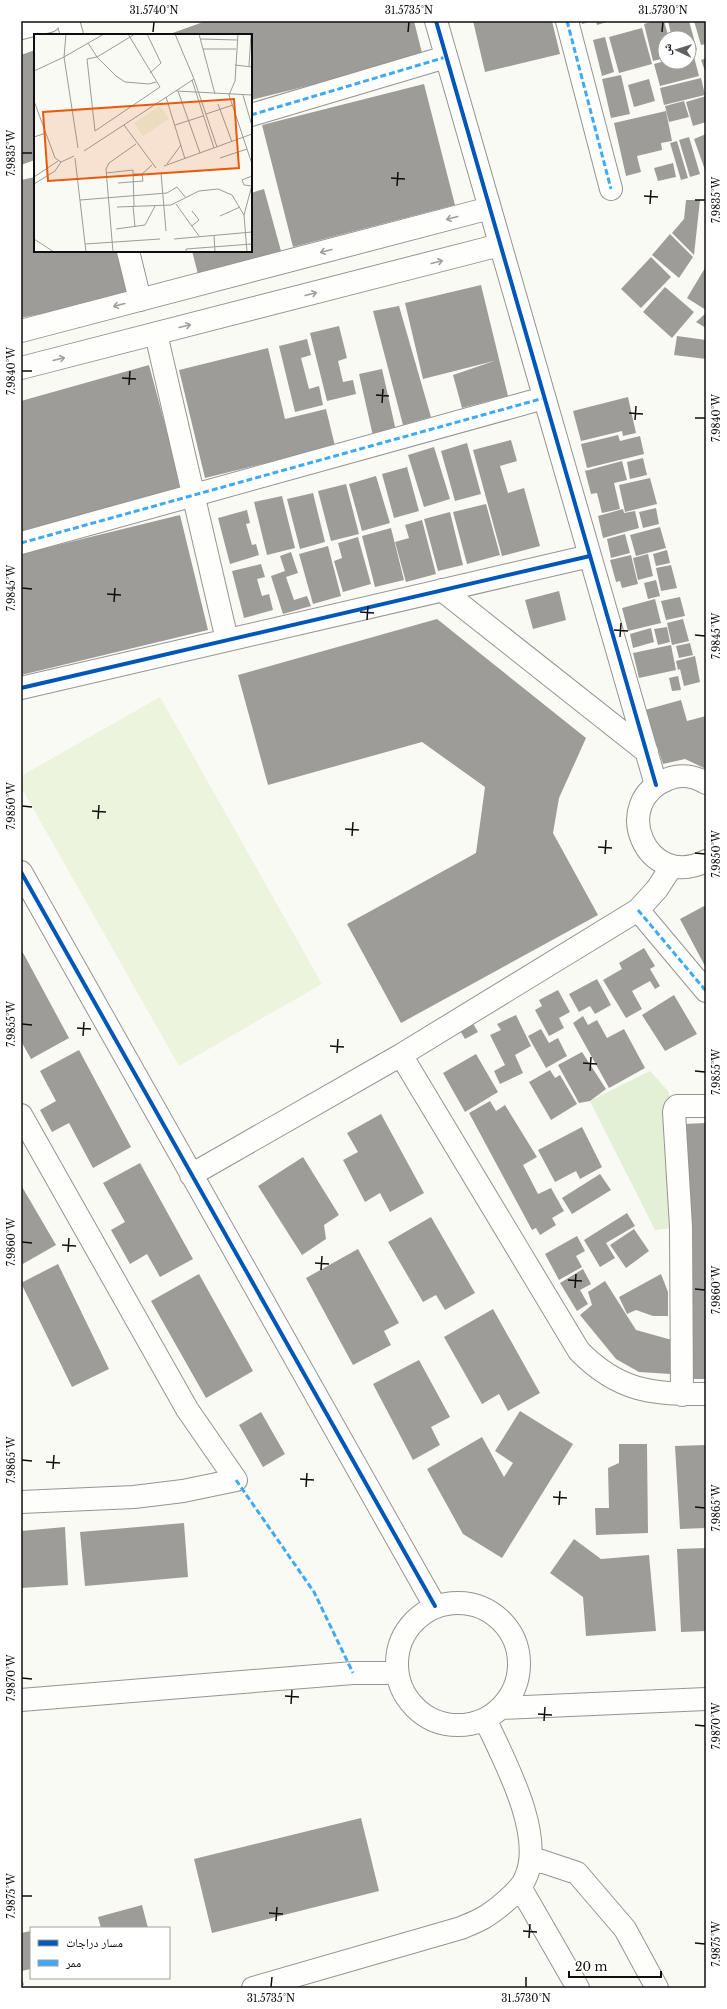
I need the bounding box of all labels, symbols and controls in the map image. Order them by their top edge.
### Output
text: 31.5740°N [129,4,179,17]
text: 31.5735°N [385,4,433,17]
text: 31.5730°N [638,4,688,17]
north arrow [657,30,697,70]
inset map [34,34,252,252]
text: ش [660,43,675,56]
text: 7.9835°W [5,129,18,176]
text: 7.9835°W [710,176,723,223]
one-way arrow [446,215,459,223]
one-way arrow [320,248,333,255]
one-way arrow [430,258,443,265]
one-way arrow [304,290,317,297]
one-way arrow [113,302,126,310]
one-way arrow [178,322,191,330]
text: 7.9840°W [5,347,18,395]
one-way arrow [52,354,65,362]
text: 7.9840°W [710,394,723,442]
text: 7.9845°W [5,565,18,611]
text: 7.9845°W [710,613,723,659]
text: 7.9850°W [5,782,18,830]
text: 7.9850°W [710,830,723,878]
text: 7.9855°W [5,1001,18,1047]
text: 7.9855°W [710,1049,723,1095]
text: 7.9860°W [5,1218,18,1266]
text: 7.9860°W [710,1266,723,1314]
text: 7.9865°W [5,1436,18,1483]
text: 7.9865°W [710,1484,723,1531]
text: 7.9870°W [5,1654,18,1701]
text: 7.9870°W [710,1702,723,1749]
text: 7.9875°W [5,1873,18,1919]
text: 7.9875°W [710,1921,723,1967]
legend [30,1927,170,1979]
text: مسار دراجات [66,1935,123,1950]
scale bar [569,1953,661,1979]
text: ممر [65,1955,81,1970]
text: 20 m [575,1959,607,1974]
text: 31.5735°N [247,1992,295,2005]
text: 31.5730°N [501,1992,551,2005]

